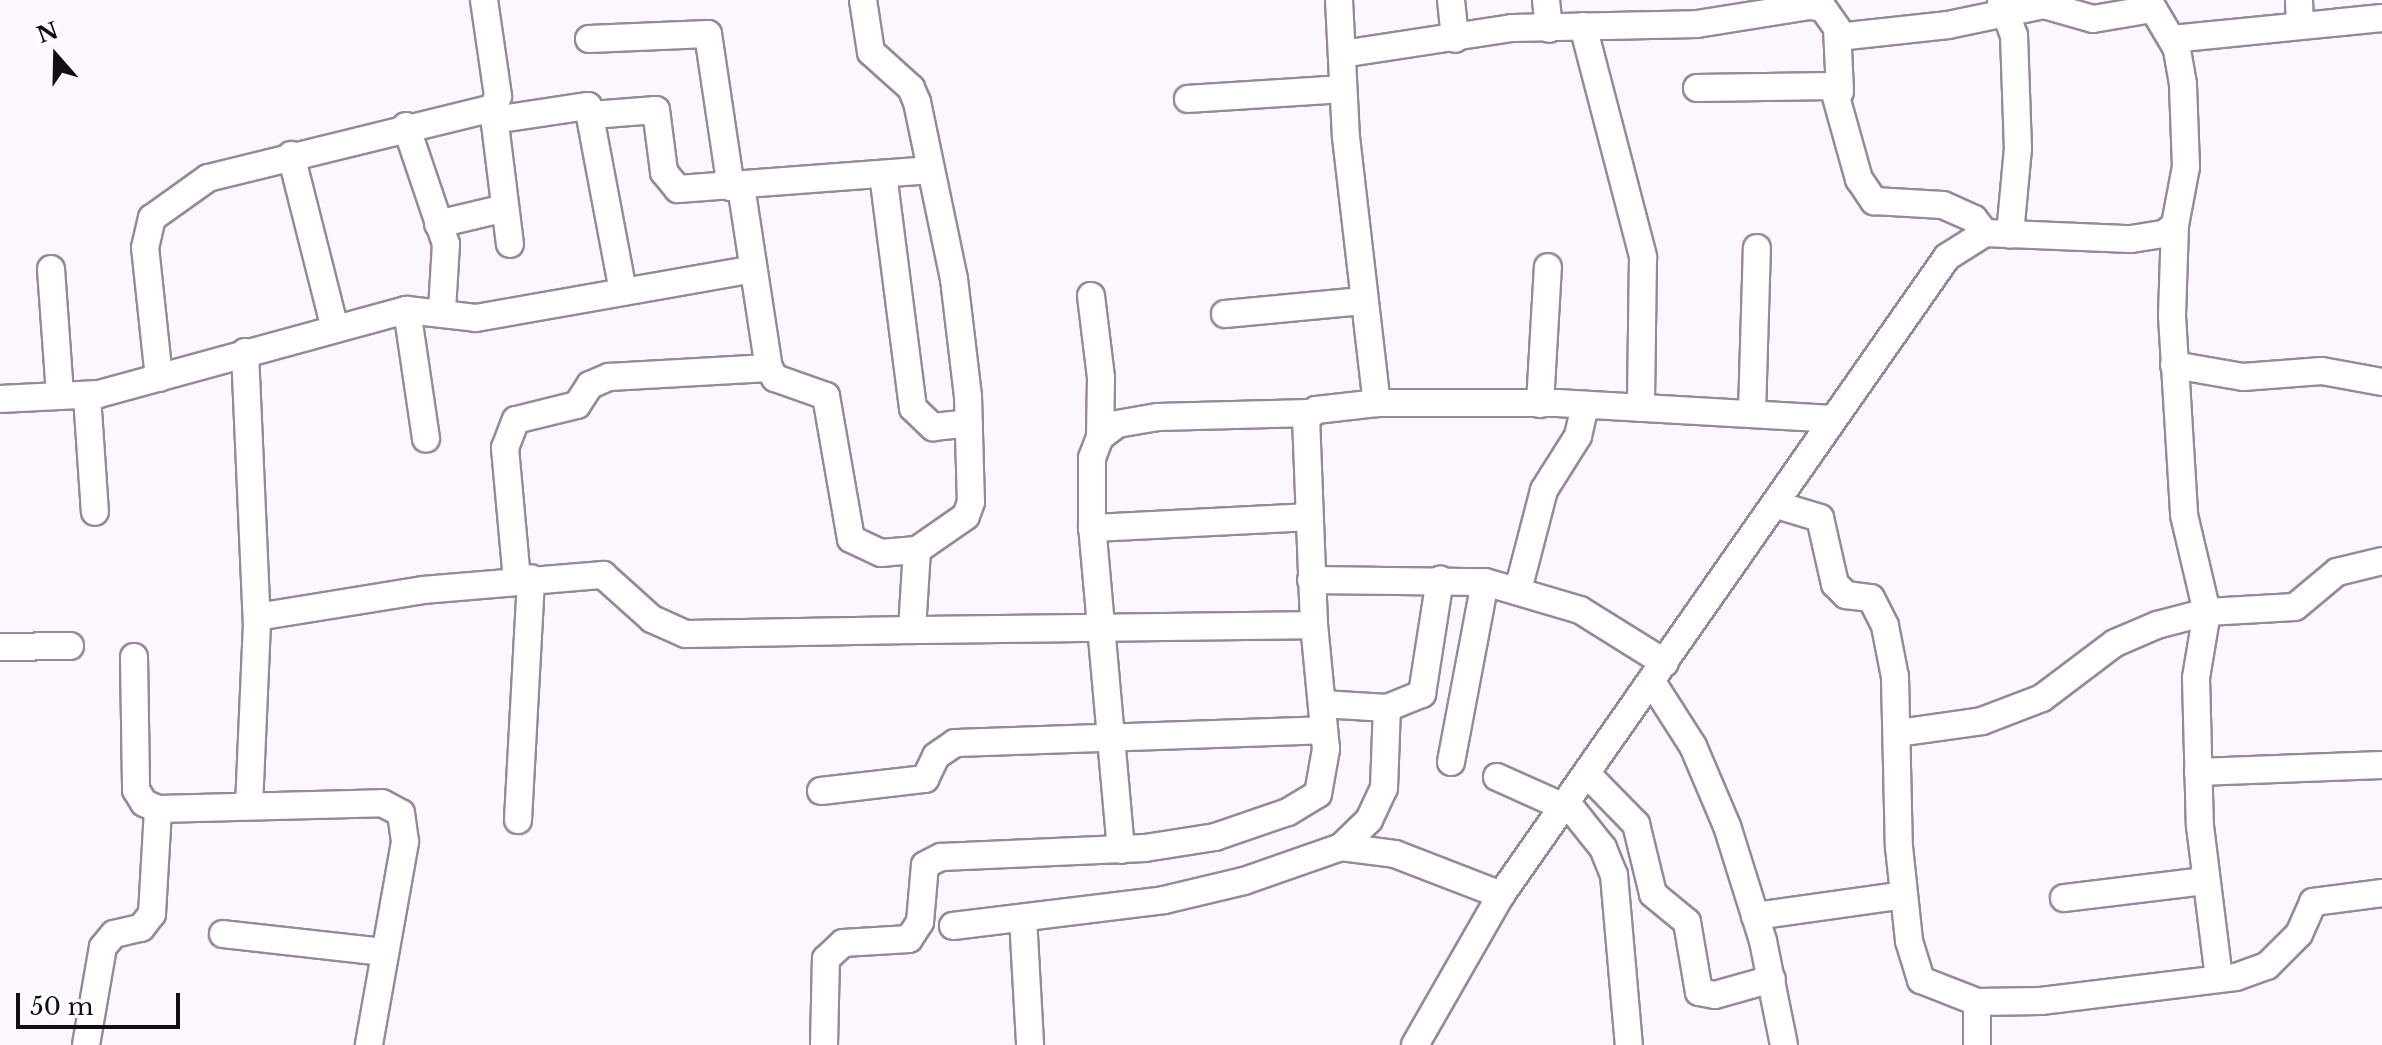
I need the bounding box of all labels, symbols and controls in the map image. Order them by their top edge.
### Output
north arrow [16,16,96,96]
text: N [33,17,62,49]
scale bar [20,977,184,1027]
text: 50 m [30,992,93,1021]

